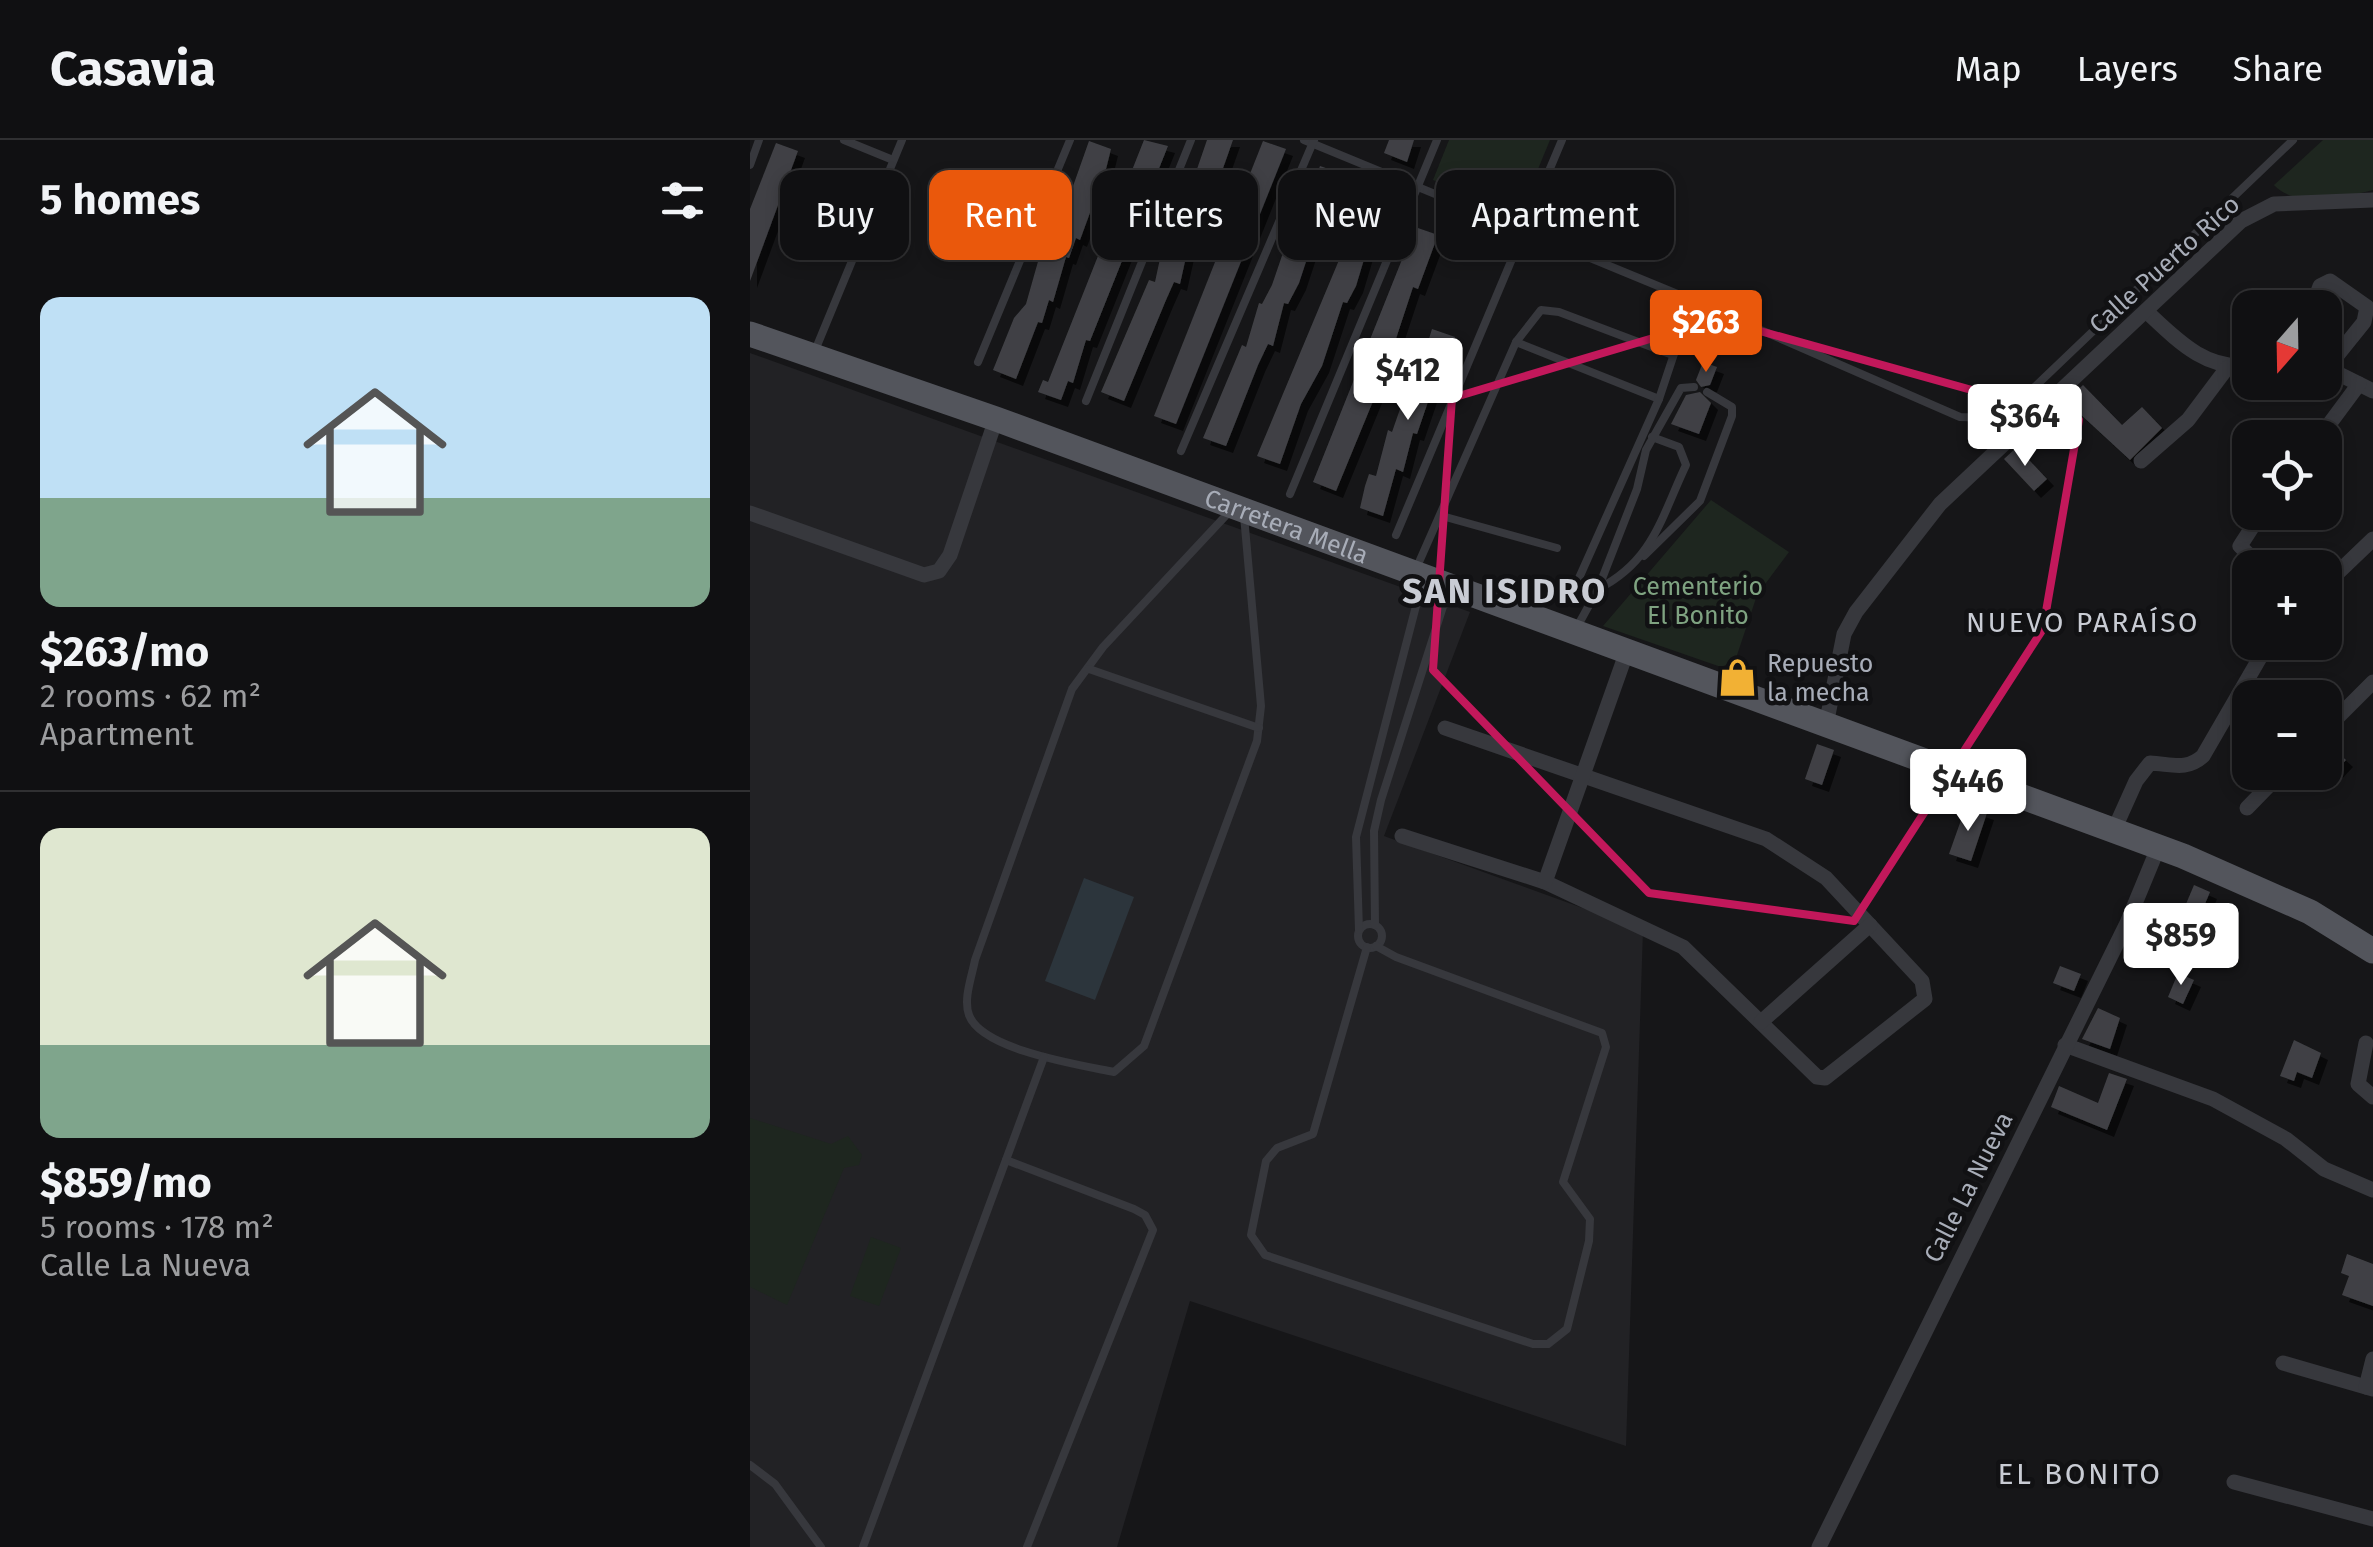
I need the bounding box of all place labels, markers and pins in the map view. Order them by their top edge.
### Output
pin: $263 [1647,290,1765,375]
pin: $412 [1349,338,1467,423]
pin: $364 [1966,384,2084,469]
place label: Repuesto la mecha [1767,649,1873,708]
shop icon: Repuesto la mecha [1716,656,1758,698]
pin: $446 [1909,749,2027,834]
pin: $859 [2122,903,2240,988]

